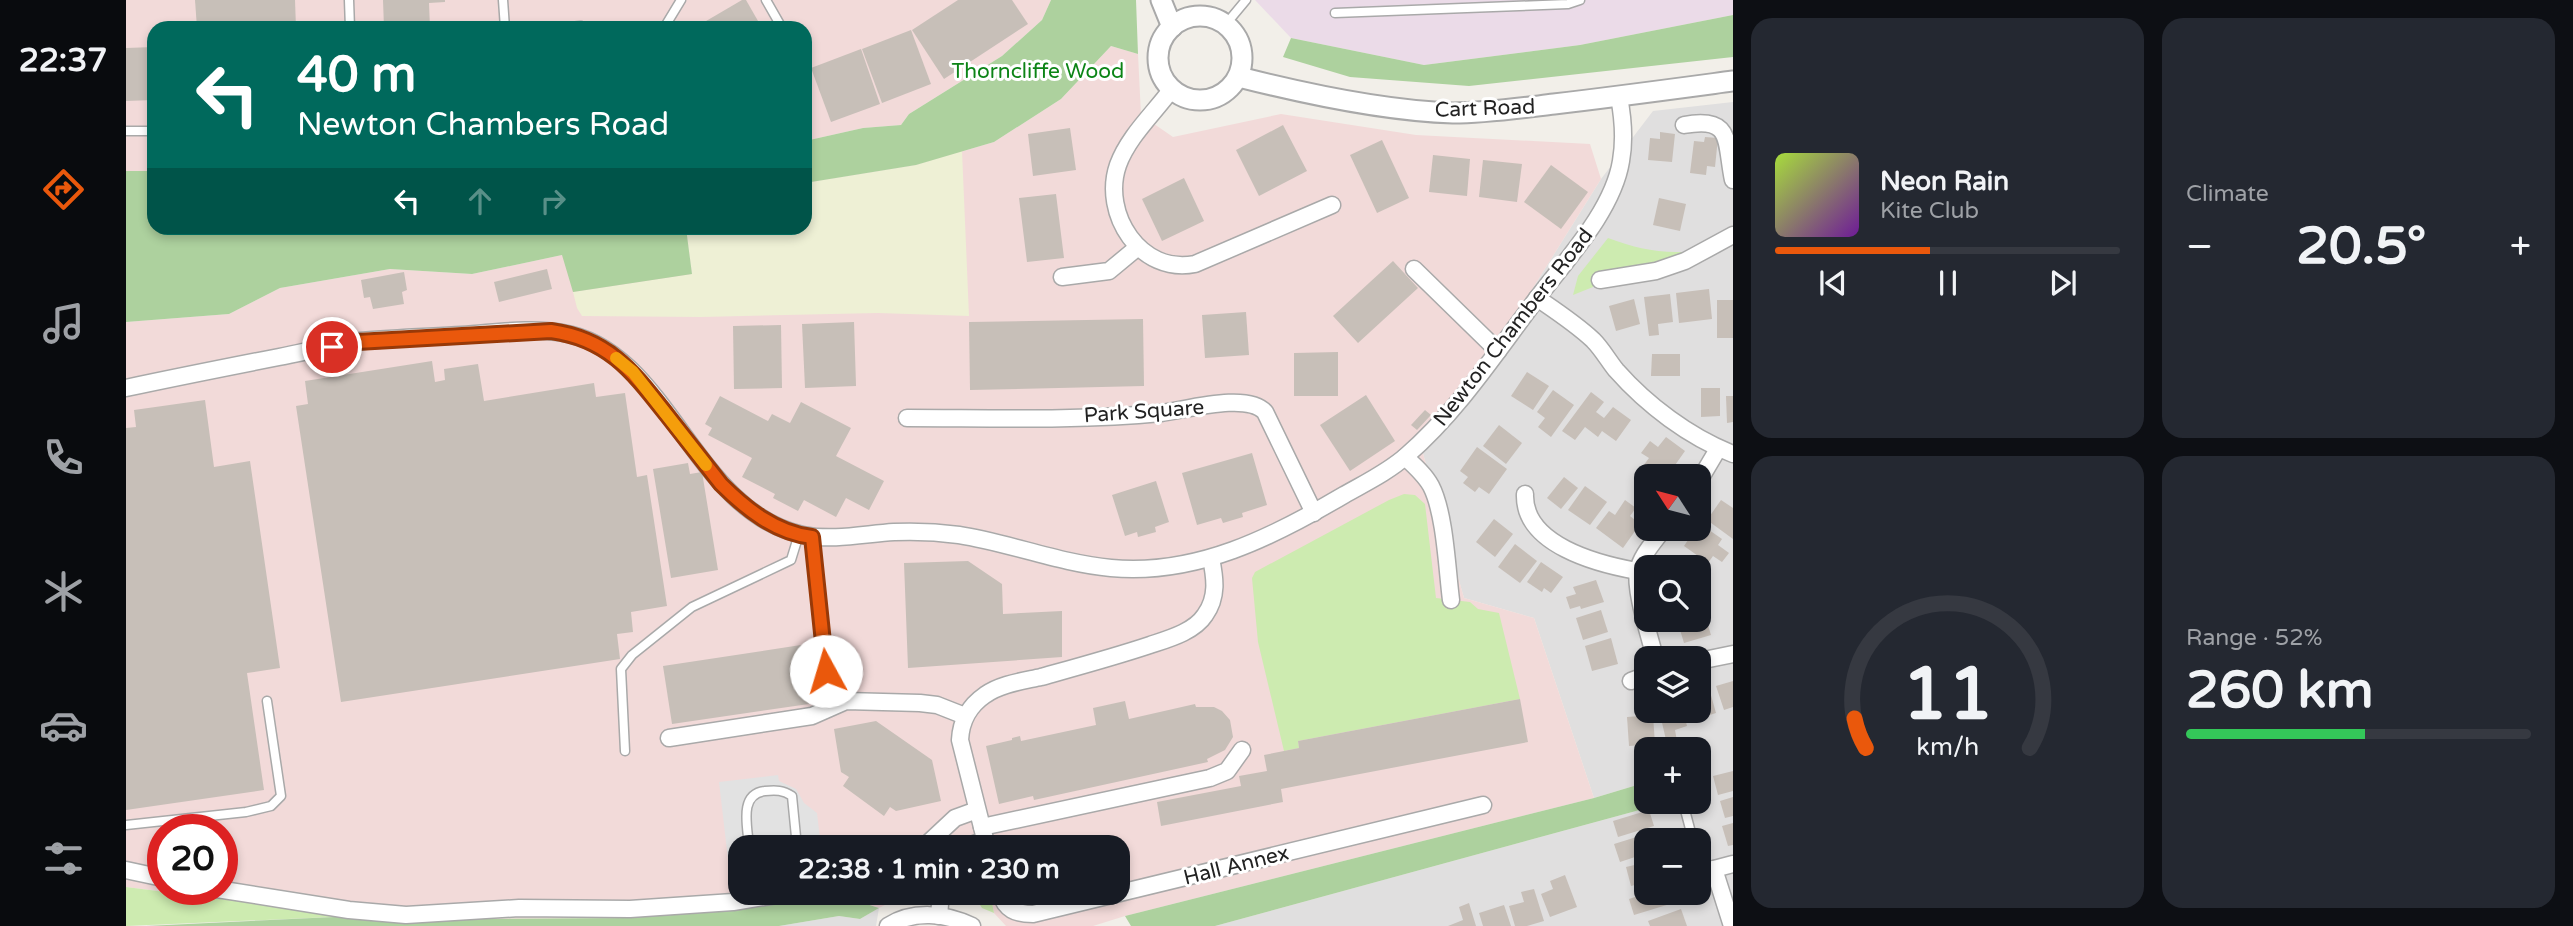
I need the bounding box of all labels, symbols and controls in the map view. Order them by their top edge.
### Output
text: 22:37 [19,42,107,80]
text: 40 m [297,46,416,105]
icon: left [182,49,273,140]
park label: Thorncliffe Wood [952,59,1124,84]
street label: Cart Road [1434,94,1536,123]
text: Newton Chambers Road [297,106,669,144]
icon: directions [39,165,88,214]
text: Neon Rain [1880,166,2009,197]
text: Climate [2186,180,2269,208]
icon: left [388,182,426,220]
icon: ahead [461,182,499,220]
icon: right [534,182,572,220]
text: Kite Club [1880,197,1979,225]
text: 20.5° [2296,215,2426,278]
street label: Newton Chambers Road [1428,223,1598,431]
text: − [2186,224,2213,270]
text: + [2510,224,2531,270]
icon: previous [1814,264,1852,302]
icon: pause [1929,264,1967,302]
icon: next [2044,264,2082,302]
icon: music [39,299,88,348]
pin [302,317,362,377]
icon: arrive [313,328,351,366]
street label: Park Square [1083,395,1205,428]
icon: phone [39,433,88,482]
north arrow [1634,464,1712,541]
map controls [1634,464,1711,905]
button: search [1634,555,1711,632]
icon: climate [39,567,88,616]
text: Range · 52% [2186,624,2322,652]
position arrow [789,634,863,708]
button: layers [1634,646,1711,723]
text: 11 [1902,651,1993,739]
text: 260 km [2186,659,2374,722]
icon: car [39,701,88,750]
text: km/h [1916,732,1979,762]
button: + [1634,737,1711,814]
speed limit sign: 20 [147,814,238,905]
button: − [1634,828,1711,905]
icon: filters [39,834,88,883]
street label: Hall Annex [1181,840,1291,891]
text: 22:38 · 1 min · 230 m [798,854,1060,885]

